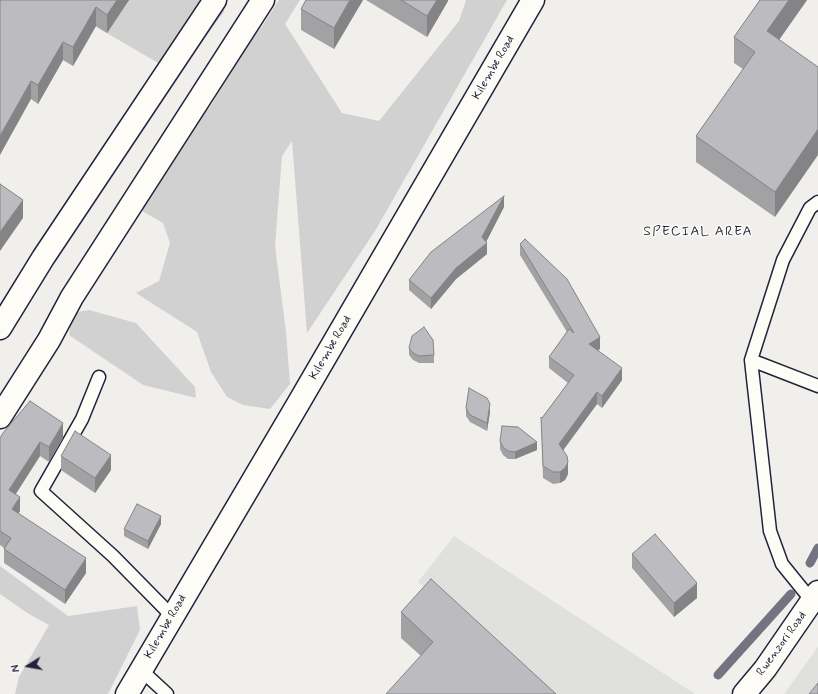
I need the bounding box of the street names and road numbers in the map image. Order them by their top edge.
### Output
street label: Kilembe Road [470,33,518,103]
street label: Kilembe Road [307,313,355,383]
street label: Kilembe Road [142,592,190,662]
street label: Rwenzori Road [754,609,810,679]

